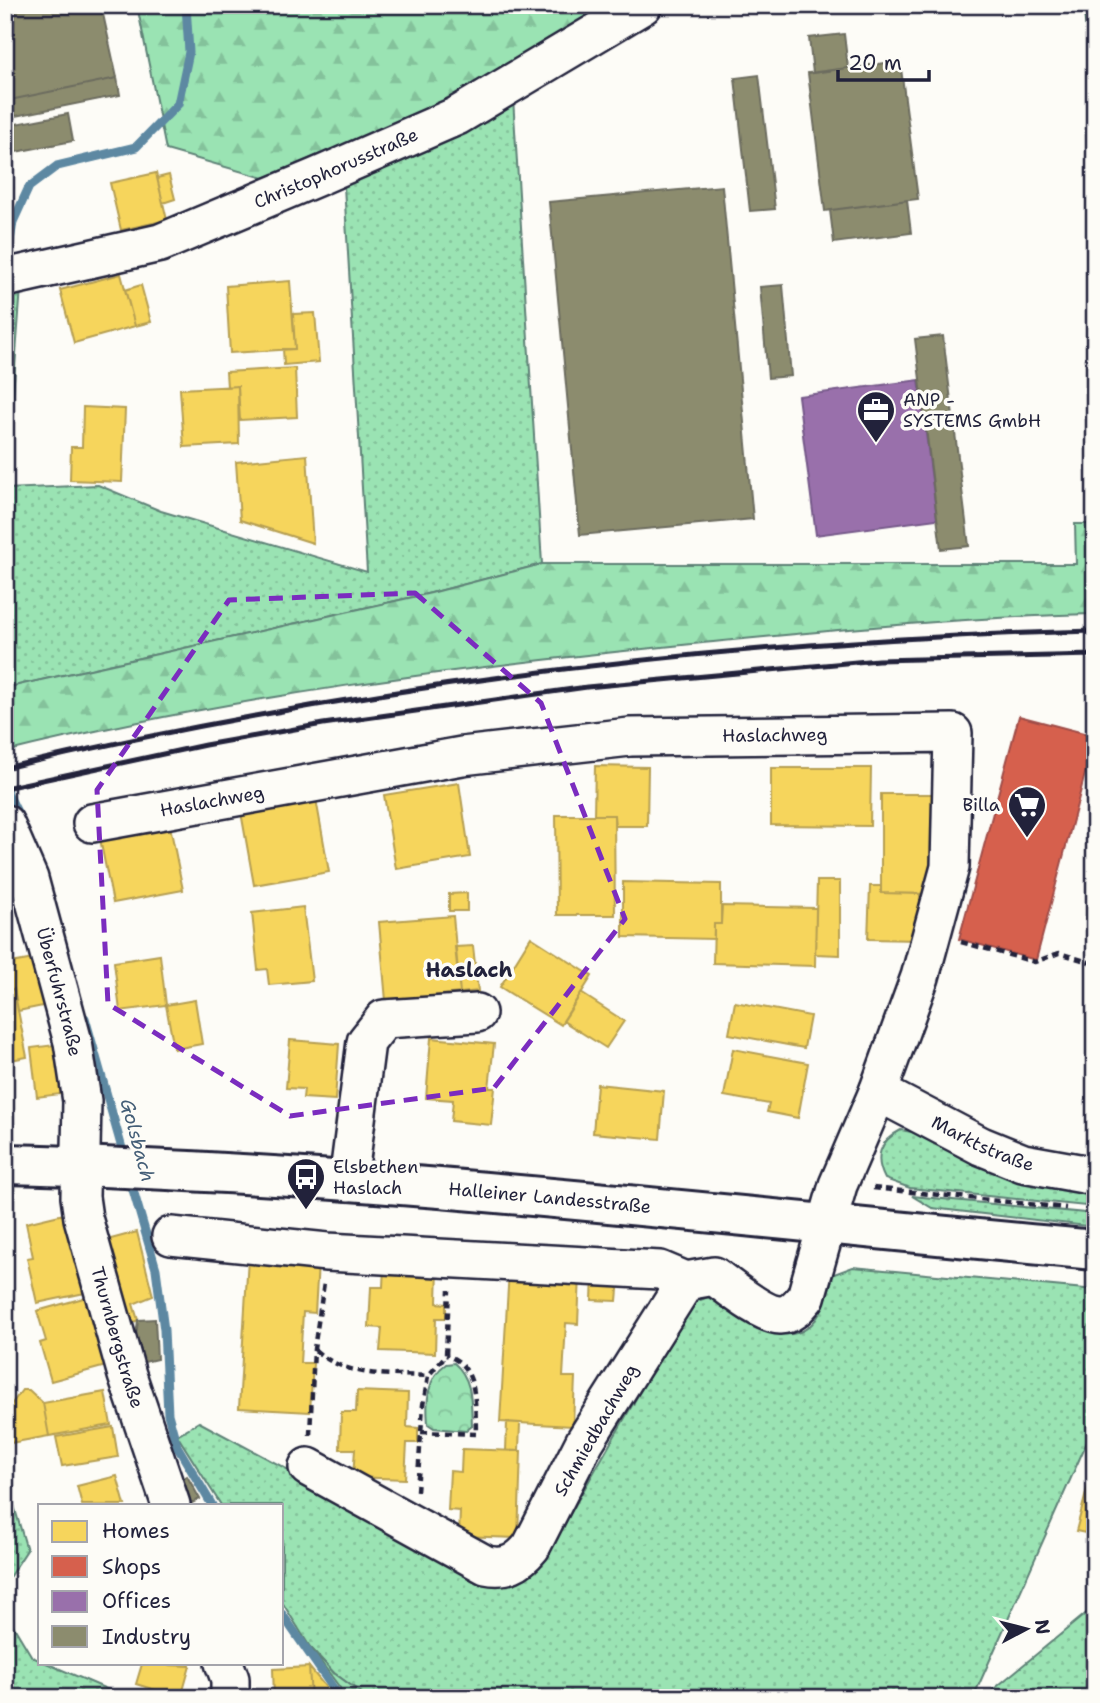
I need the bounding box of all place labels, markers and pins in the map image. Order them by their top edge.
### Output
place label: ANP - SYSTEMS GmbH [903,388,1041,433]
office icon: ANP - SYSTEMS GmbH [855,389,897,444]
supermarket icon: Billa [1006,784,1048,839]
place label: Billa [962,793,1000,817]
place label: Elsbethen Haslach [333,1155,418,1200]
bus stop icon: Elsbethen Haslach [285,1156,327,1211]

